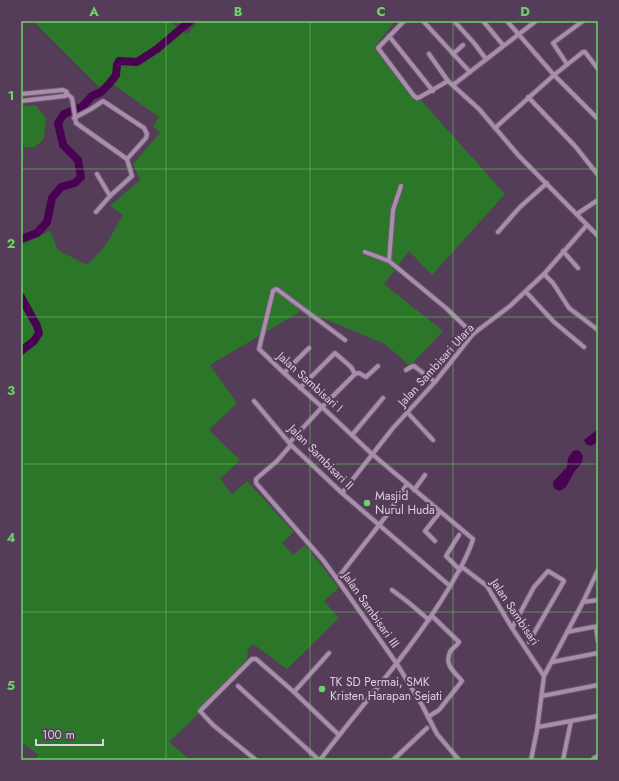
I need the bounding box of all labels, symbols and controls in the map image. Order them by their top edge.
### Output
text: A [88,2,99,21]
text: B [234,2,243,21]
text: C [376,2,386,21]
text: D [520,2,530,21]
text: 1 [8,86,14,105]
text: 2 [7,234,15,253]
street label: Jalan Sambisari Utara [392,319,478,412]
street label: Jalan Sambisari I [272,346,347,417]
text: 3 [7,381,15,400]
street label: Jalan Sambisari II [283,419,358,494]
place label: Masjid Nurul Huda [375,487,435,519]
marker: Masjid Nurul Huda [362,498,372,508]
text: 4 [6,528,16,547]
street label: Jalan Sambisari III [337,567,404,652]
street label: Jalan Sambisari [485,574,544,649]
place label: TK SD Permai, SMK Kristen Harapan Sejati [330,673,442,705]
text: 5 [7,676,15,695]
marker: TK SD Permai, SMK Kristen Harapan Sejati [317,684,327,694]
scale bar [36,721,103,747]
text: 100 m [42,726,75,744]

